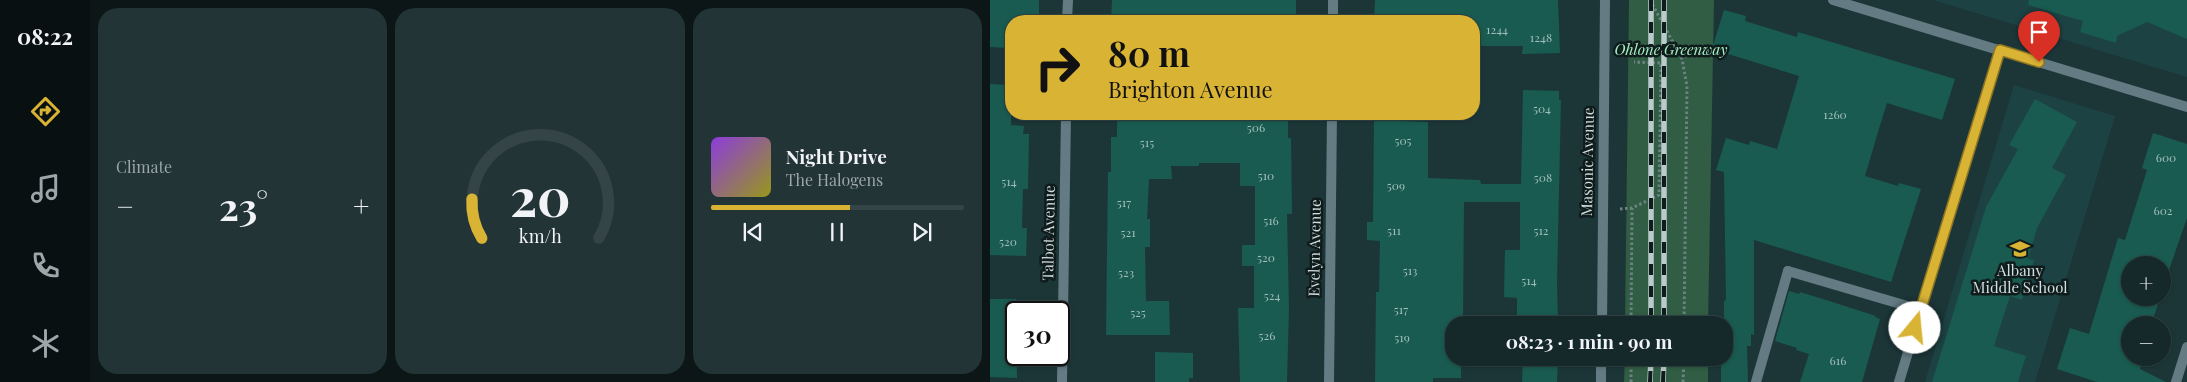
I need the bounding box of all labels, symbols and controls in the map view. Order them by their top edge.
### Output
pin [2018,11,2060,62]
icon: arrive [2025,18,2053,46]
text: 08:22 [17,21,73,51]
house number: 1244 [1486,21,1508,37]
text: 80 m [1108,29,1190,76]
house number: 1248 [1530,29,1552,45]
icon: right [1025,35,1090,100]
park label: Ohlone Greenway [1615,39,1727,59]
text: Brighton Avenue [1108,74,1273,104]
icon: directions [28,94,63,129]
house number: 504 [1533,100,1551,116]
house number: 1260 [1823,106,1847,122]
street label: Masonic Avenue [1576,107,1598,217]
house number: 506 [1247,119,1265,135]
house number: 505 [1394,132,1412,148]
house number: 515 [1140,134,1154,150]
text: Night Drive [786,143,887,169]
house number: 600 [2156,149,2176,165]
text: Climate [116,156,172,177]
text: 20 [510,161,570,230]
house number: 510 [1258,167,1274,183]
text: The Halogens [786,169,883,190]
house number: 508 [1534,169,1552,185]
icon: music [28,171,63,206]
house number: 514 [1001,173,1017,189]
house number: 509 [1387,177,1405,193]
text: 23° [219,180,268,231]
street label: Talbot Avenue [1037,185,1059,281]
text: − [116,187,134,224]
text: + [353,187,369,224]
house number: 517 [1117,194,1131,210]
street label: Evelyn Avenue [1303,199,1325,297]
house number: 602 [2153,202,2173,218]
house number: 516 [1263,212,1279,228]
icon: previous [739,218,767,246]
icon: pause [823,218,851,246]
icon: next [908,218,936,246]
house number: 511 [1387,222,1401,238]
house number: 512 [1533,222,1549,238]
text: km/h [519,224,562,247]
house number: 521 [1120,224,1136,240]
house number: 520 [999,233,1017,249]
school or university icon: Albany Middle School [2009,238,2031,260]
icon: phone [28,248,63,283]
house number: 520 [1257,249,1275,265]
map controls [2121,256,2171,366]
button: + [2121,256,2171,306]
place label: Albany Middle School [1972,260,2068,297]
house number: 513 [1403,262,1417,278]
house number: 523 [1118,264,1134,280]
house number: 514 [1521,272,1537,288]
house number: 524 [1264,287,1280,303]
speed limit sign: 30 [1005,301,1070,366]
house number: 517 [1394,301,1408,317]
position arrow [1888,301,1940,353]
house number: 525 [1130,304,1146,320]
button: − [2121,316,2171,366]
icon: climate [28,326,63,361]
house number: 526 [1259,327,1275,343]
text: 08:23 · 1 min · 90 m [1506,328,1672,354]
house number: 519 [1394,329,1410,345]
house number: 616 [1830,352,1846,368]

